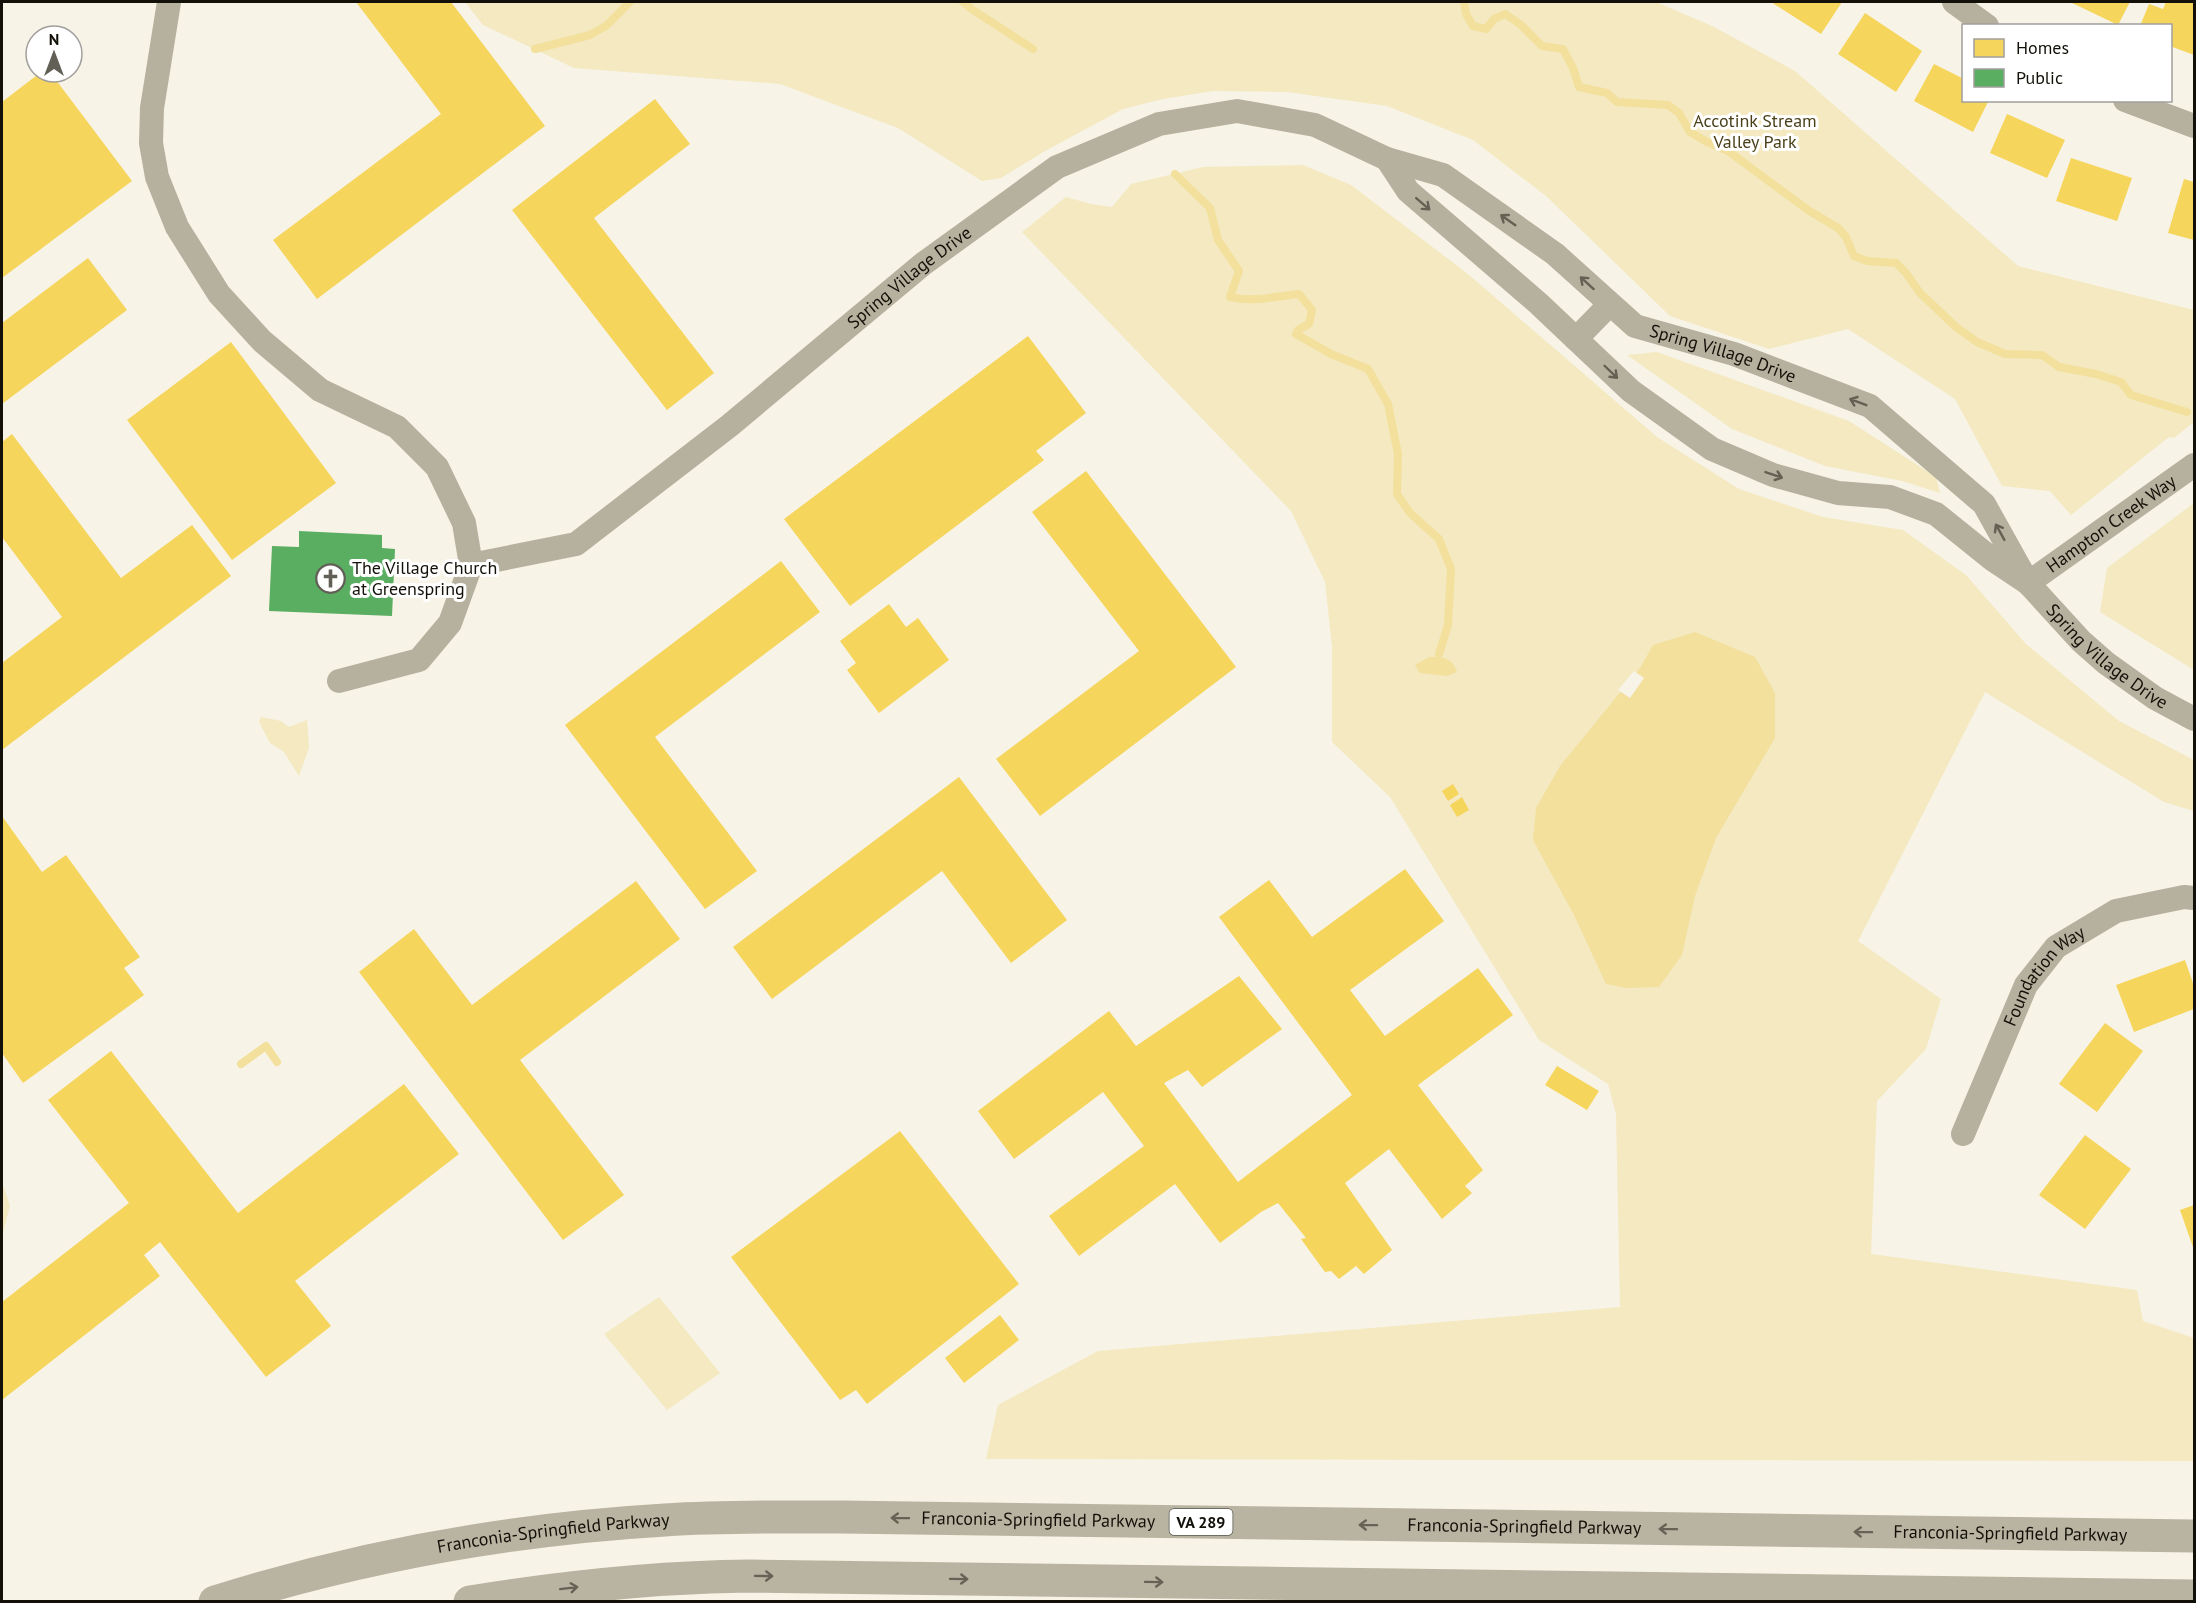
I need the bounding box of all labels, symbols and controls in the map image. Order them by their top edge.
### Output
north arrow [24,24,84,84]
legend [1962,24,2172,102]
text: N [49,29,59,49]
text: Homes [2016,36,2069,59]
text: Public [2016,66,2063,89]
park label: Accotink Stream Valley Park [1693,109,1817,153]
one-way arrow [1415,197,1430,211]
one-way arrow [1500,214,1516,227]
street label: Spring Village Drive [842,221,976,334]
one-way arrow [1580,276,1595,290]
street label: Spring Village Drive [1647,319,1799,388]
one-way arrow [1603,365,1618,379]
one-way arrow [1849,395,1868,406]
street label: Hampton Creek Way [2041,469,2181,577]
one-way arrow [1764,470,1783,481]
one-way arrow [1994,524,2006,541]
place label: The Village Church at Greenspring [352,556,497,600]
church icon: The Village Church at Greenspring [315,562,347,594]
street label: Spring Village Drive [2042,599,2172,714]
street label: Foundation Way [1998,920,2089,1029]
street label: Franconia-Springfield Parkway [921,1506,1156,1532]
street label: Franconia-Springfield Parkway [435,1508,671,1558]
road number: VA 289 [1170,1509,1232,1535]
one-way arrow [891,1512,911,1524]
street label: Franconia-Springfield Parkway [1407,1513,1642,1539]
one-way arrow [1359,1519,1379,1531]
street label: Franconia-Springfield Parkway [1893,1520,2128,1546]
one-way arrow [1659,1523,1679,1535]
one-way arrow [1854,1526,1874,1538]
one-way arrow [753,1571,773,1582]
one-way arrow [948,1573,968,1585]
one-way arrow [1143,1576,1163,1587]
one-way arrow [559,1582,579,1593]

